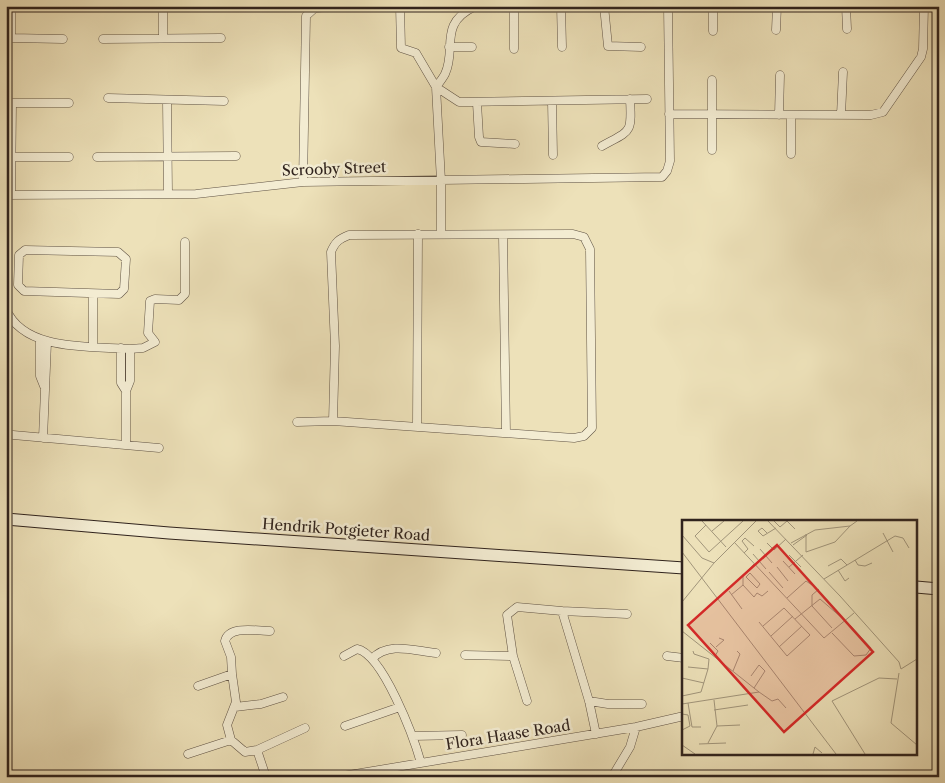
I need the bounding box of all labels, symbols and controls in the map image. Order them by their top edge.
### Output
street label: Scrooby Street [281,157,387,180]
street label: Hendrik Potgieter Road [261,514,431,545]
inset map [682,520,918,756]
street label: Flora Haase Road [444,715,572,754]

